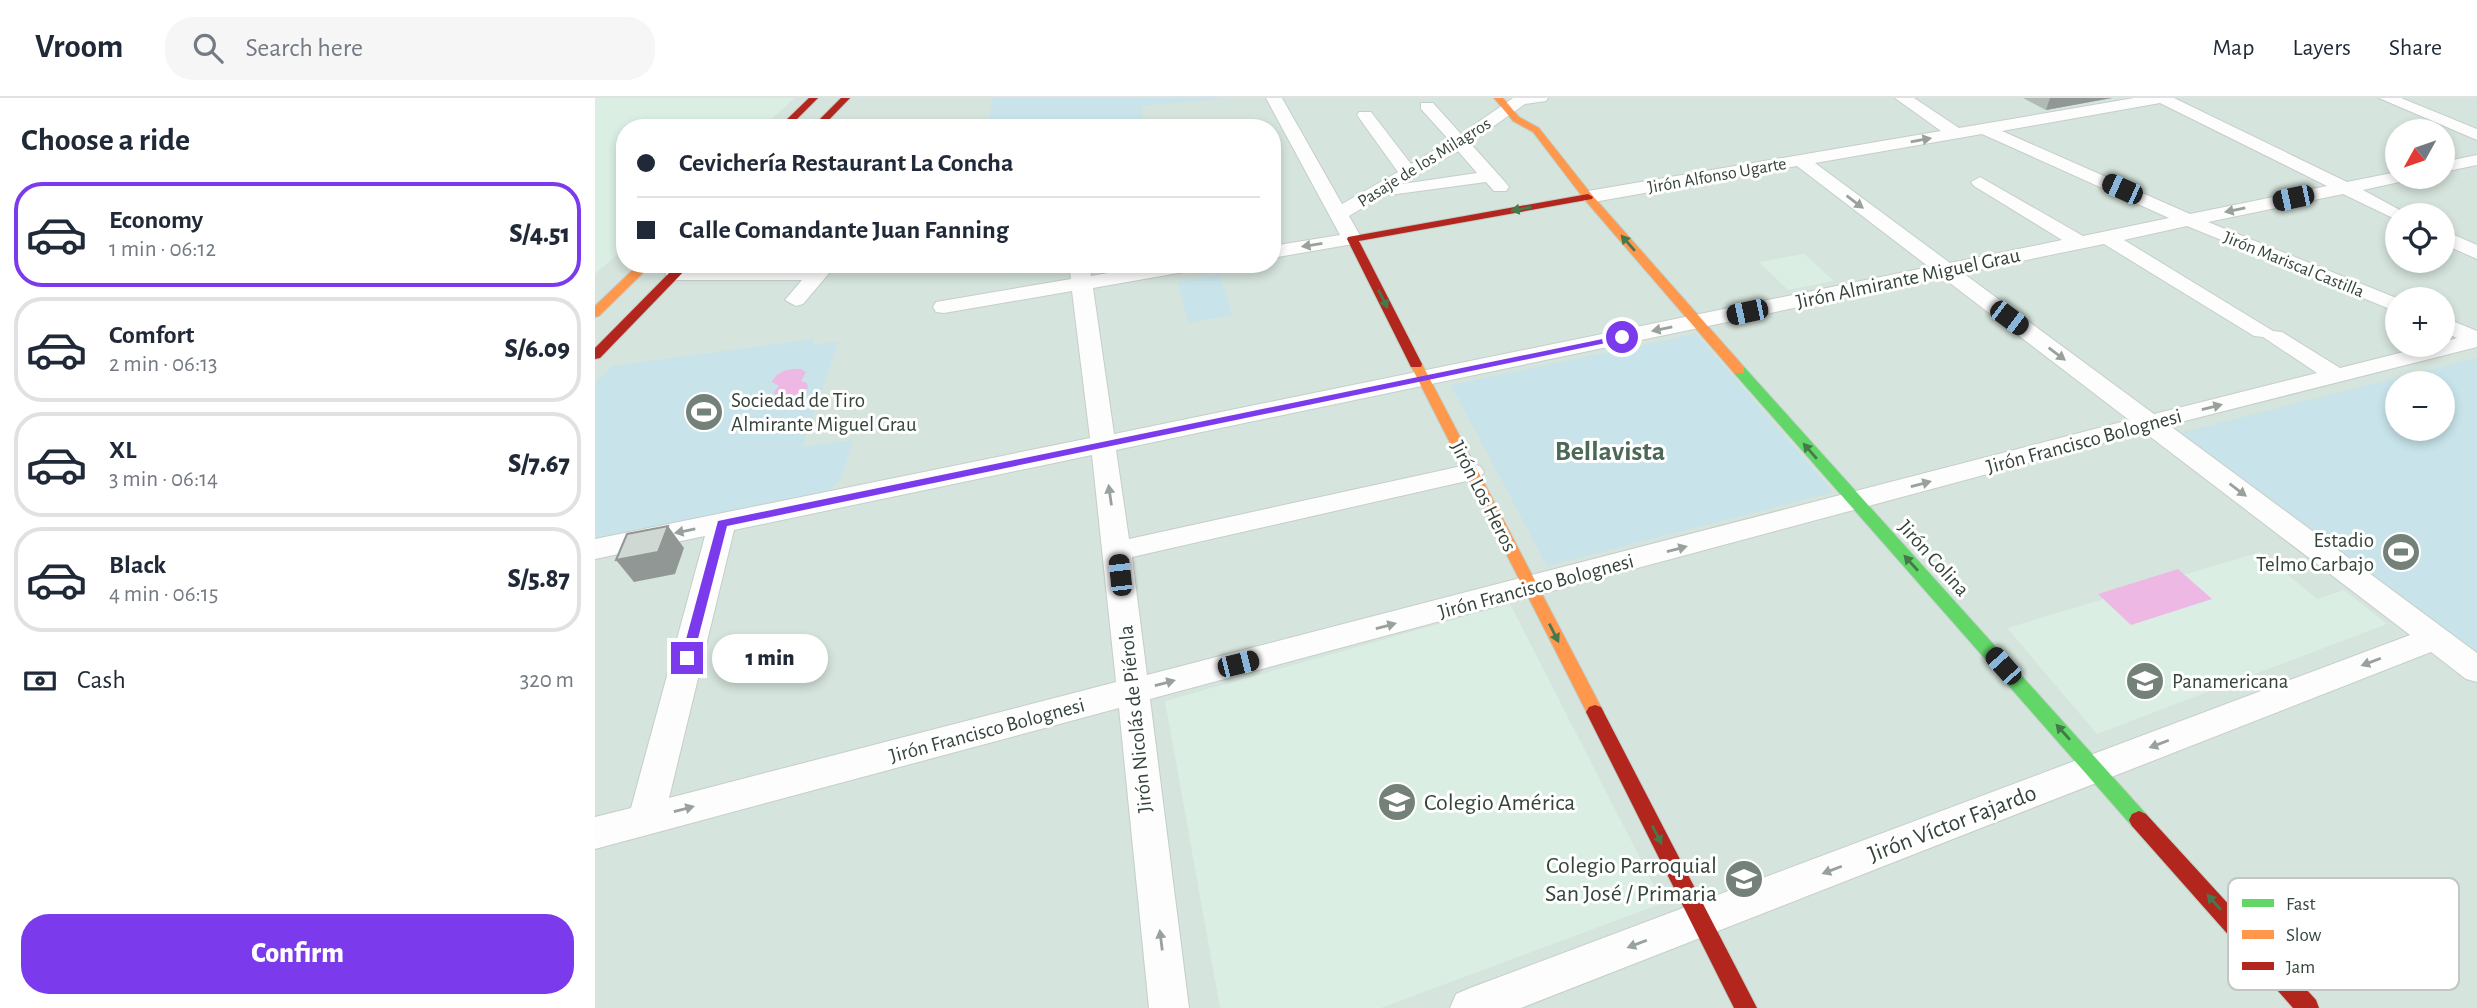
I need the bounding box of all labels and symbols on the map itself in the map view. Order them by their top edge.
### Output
street label: Pasaje de los Milagros [1355,115,1494,211]
north arrow [2385,119,2455,189]
one-way arrow [1910,134,1932,145]
street label: Jirón Alfonso Ugarte [1646,155,1788,197]
car [2099,171,2146,207]
car [2271,183,2316,213]
one-way arrow [1846,195,1864,209]
one-way arrow [1510,204,1532,215]
one-way arrow [2224,205,2246,216]
street label: Jirón Mariscal Castilla [2221,229,2366,301]
one-way arrow [1621,234,1636,251]
one-way arrow [1301,240,1323,251]
street label: Jirón Almirante Miguel Grau [1794,244,2022,313]
one-way arrow [1377,290,1389,309]
car [1725,297,1770,327]
car [1986,297,2033,339]
route start [1606,321,1638,353]
one-way arrow [1651,324,1673,335]
one-way arrow [2047,346,2065,361]
place label: Sociedad de Tiro Almirante Miguel Grau [731,390,917,435]
sports icon: Sociedad de Tiro Almirante Miguel Grau [683,391,725,433]
one-way arrow [2201,401,2223,412]
street label: Jirón Francisco Bolognesi [1984,405,2184,478]
street label: Jirón Los Heros [1447,437,1520,555]
district label: Bellavista [1555,438,1665,466]
one-way arrow [1803,442,1818,459]
one-way arrow [1910,478,1932,489]
one-way arrow [2229,483,2247,498]
one-way arrow [1104,484,1115,506]
street label: Jirón Colina [1894,516,1973,601]
one-way arrow [674,525,696,536]
place label: Estadio Telmo Carbajo [2256,530,2374,575]
sports icon: Estadio Telmo Carbajo [2380,531,2422,573]
one-way arrow [1666,543,1688,554]
street label: Jirón Francisco Bolognesi [1436,550,1636,623]
car [1108,553,1133,597]
one-way arrow [1903,555,1919,572]
one-way arrow [1375,620,1397,631]
one-way arrow [1548,623,1559,643]
street label: Jirón Nicolás de Piérola [1115,624,1156,814]
callout: 1 min [711,634,827,682]
route end [671,642,703,674]
car [1982,643,2025,689]
car [1216,649,1261,679]
one-way arrow [2360,657,2381,668]
school or university icon: Panamericana [2124,660,2166,702]
place label: Panamericana [2172,671,2289,692]
one-way arrow [1154,677,1176,688]
street label: Jirón Francisco Bolognesi [887,694,1087,767]
one-way arrow [2055,724,2071,741]
one-way arrow [2148,739,2169,750]
school or university icon: Colegio América [1376,781,1418,823]
street label: Jirón Víctor Fajardo [1865,781,2040,867]
place label: Colegio América [1424,791,1575,815]
one-way arrow [674,803,696,814]
one-way arrow [1652,825,1663,845]
place label: Colegio Parroquial San José / Primaria [1545,854,1717,906]
school or university icon: Colegio Parroquial San José / Primaria [1723,858,1765,900]
one-way arrow [1821,864,1842,875]
legend [2228,878,2459,990]
one-way arrow [2206,893,2222,911]
text: Fast [2286,895,2316,914]
text: Slow [2286,926,2322,945]
one-way arrow [1155,929,1166,951]
one-way arrow [1627,939,1648,950]
text: Jam [2286,958,2315,977]

